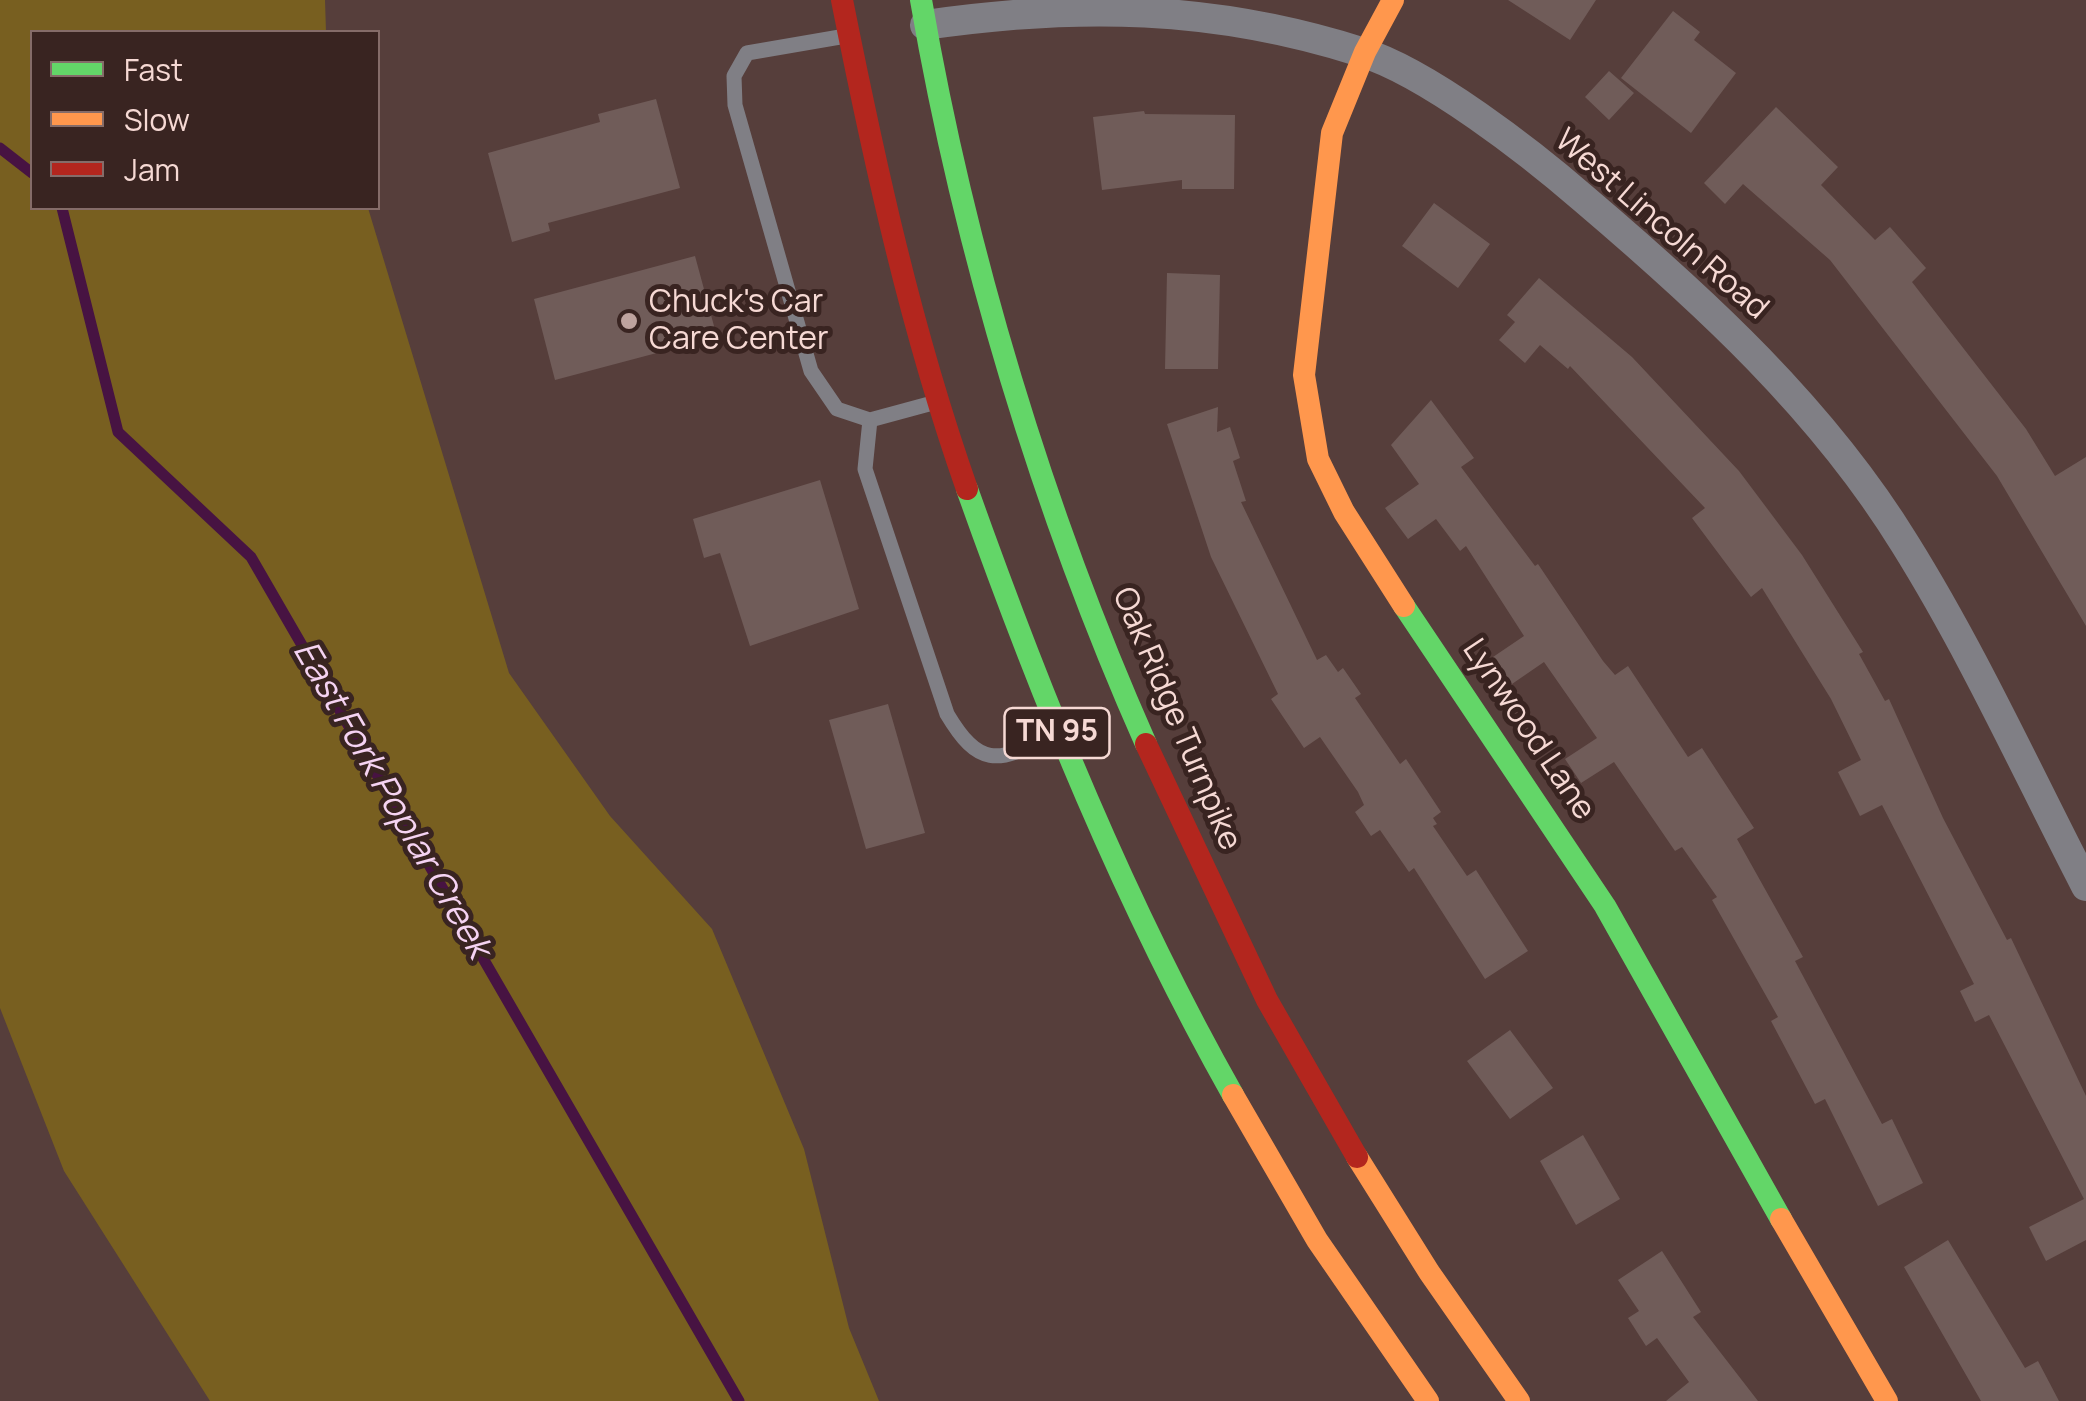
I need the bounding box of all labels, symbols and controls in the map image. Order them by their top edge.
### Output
legend [30,30,380,210]
text: Fast [124,49,183,90]
text: Slow [124,99,190,140]
street label: West Lincoln Road [1546,122,1776,328]
text: Jam [124,149,180,190]
place label: Chuck's Car Care Center [649,284,829,359]
marker: Chuck's Car Care Center [618,310,640,332]
street label: Oak Ridge Turnpike [1103,582,1249,856]
street label: Lynwood Lane [1454,632,1602,828]
water label: East Fork Poplar Creek [283,634,499,966]
road number: TN 95 [1004,708,1110,758]

